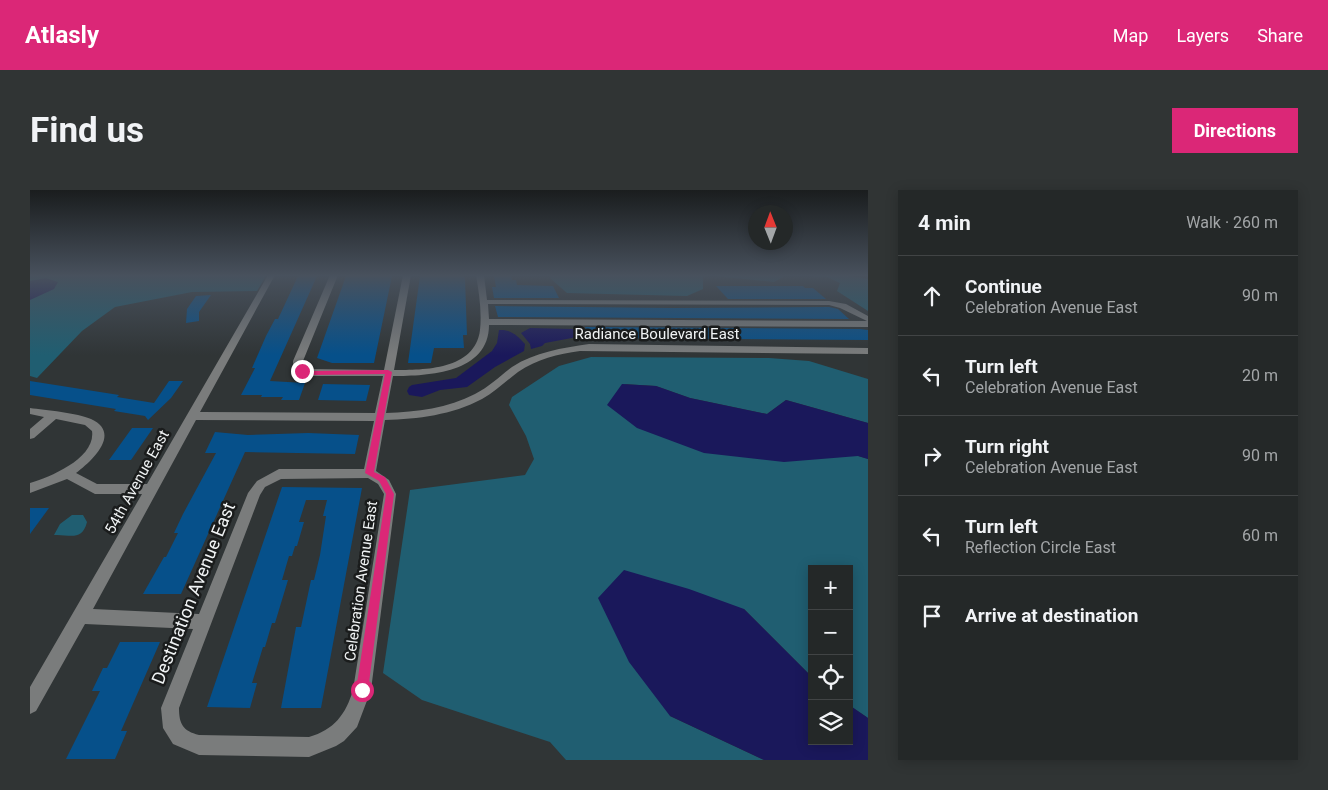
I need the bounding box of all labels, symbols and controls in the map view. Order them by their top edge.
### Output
text: Atlasly [25,21,99,49]
text: Map [1113,25,1148,46]
text: Layers [1176,25,1229,46]
text: Share [1257,25,1303,46]
button: Directions [1172,108,1298,153]
text: Find us [30,110,144,151]
north arrow [748,205,793,250]
text: 4 min [918,211,971,235]
text: Walk · 260 m [1186,213,1278,232]
text: Continue [965,275,1042,298]
icon: ahead [918,282,946,310]
text: 90 m [1242,286,1278,305]
text: Celebration Avenue East [965,298,1138,317]
street label: Radiance Boulevard East [575,325,740,343]
text: Turn left [965,355,1038,378]
route end [291,360,314,383]
icon: left [918,362,946,390]
text: 20 m [1242,366,1278,385]
text: Celebration Avenue East [965,378,1138,397]
street label: 54th Avenue East [101,427,173,537]
text: Turn right [965,435,1049,458]
icon: right [918,442,946,470]
text: 90 m [1242,446,1278,465]
text: Celebration Avenue East [965,458,1138,477]
street label: Destination Avenue East [147,499,239,687]
street label: Celebration Avenue East [341,499,381,662]
text: Turn left [965,515,1038,538]
icon: left [918,522,946,550]
text: 60 m [1242,526,1278,545]
text: Reflection Circle East [965,538,1116,557]
map controls [808,565,853,745]
button: + [808,565,853,610]
icon: arrive [918,602,946,630]
text: Arrive at destination [965,604,1138,627]
button: − [808,610,853,655]
button: locate [808,655,853,700]
route start [351,679,374,702]
button: layers [808,700,853,745]

